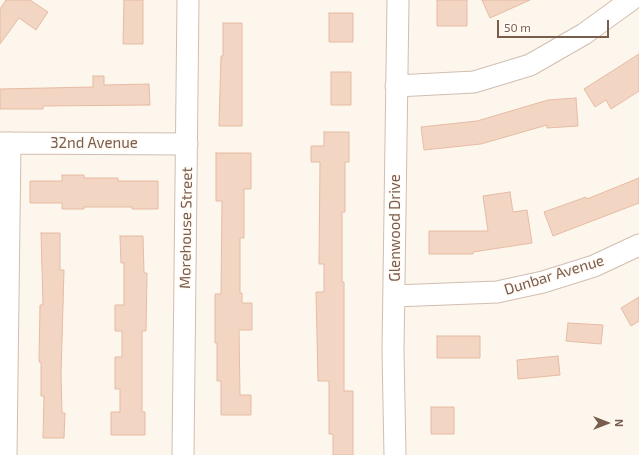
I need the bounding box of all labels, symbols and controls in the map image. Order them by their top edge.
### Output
scale bar [499,12,611,38]
text: 50 m [504,20,531,34]
street label: 32nd Avenue [50,134,138,152]
street label: Morehouse Street [176,167,196,289]
street label: Glenwood Drive [386,174,404,282]
street label: Dunbar Avenue [502,251,606,299]
north arrow [587,403,627,443]
text: N [613,419,626,427]

